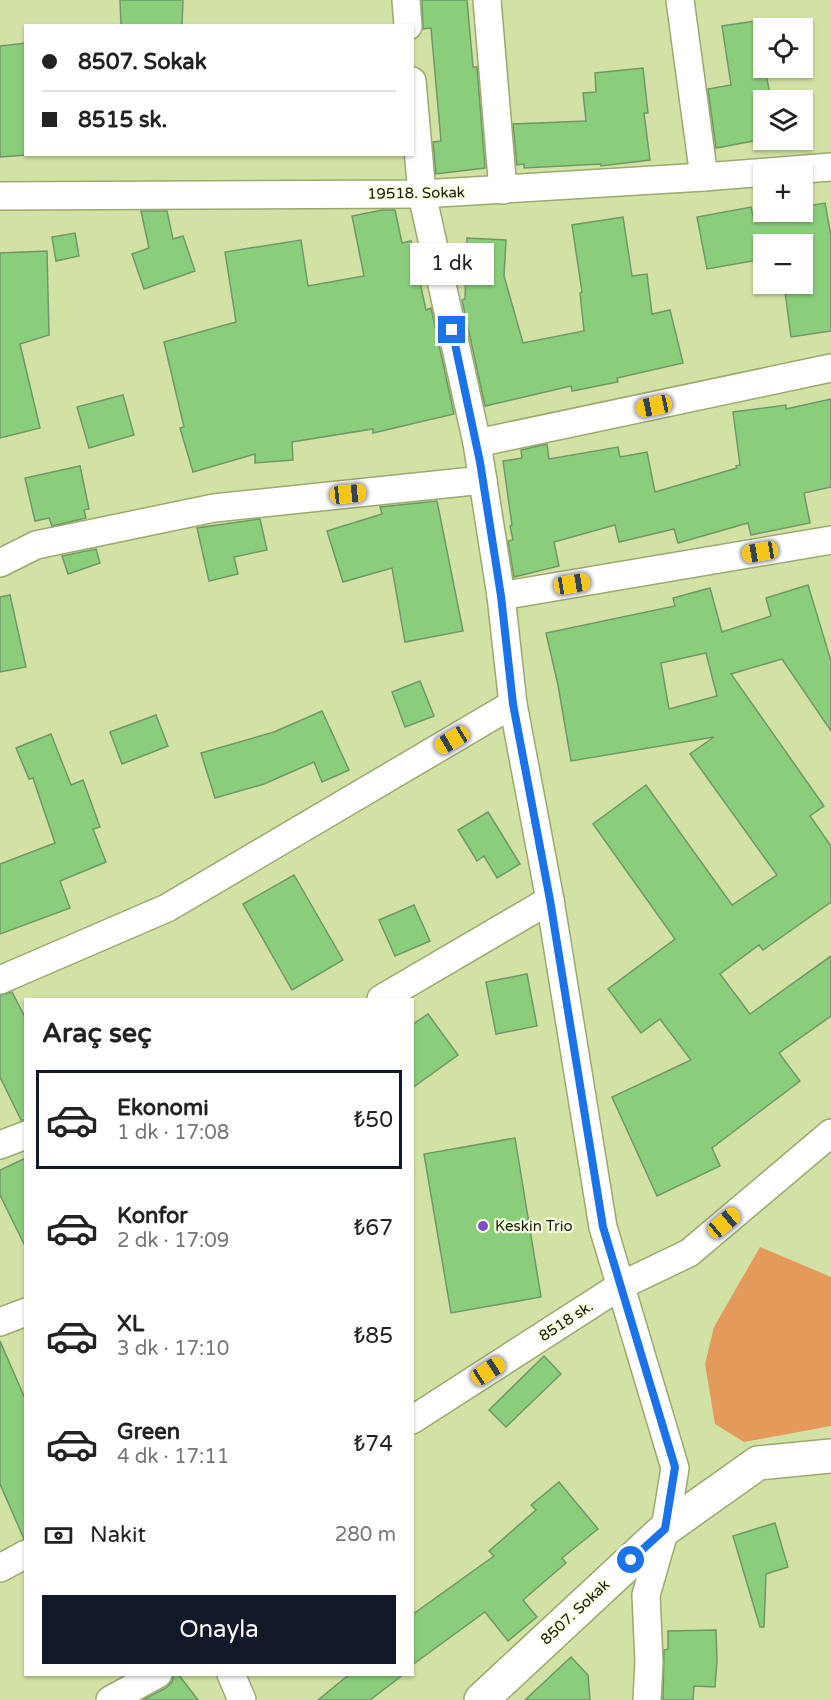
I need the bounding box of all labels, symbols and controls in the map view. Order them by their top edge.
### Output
map controls [753,18,813,294]
button: locate [753,18,813,78]
text: 8507. Sokak [78,49,207,75]
button: layers [753,90,813,150]
text: 8515 sk. [78,107,167,133]
button: + [753,162,813,222]
street label: 19518. Sokak [367,183,465,203]
button: − [753,234,813,294]
callout: 1 dk [410,243,494,285]
text: 1 dk [431,252,473,276]
route end [438,316,465,343]
car [635,393,673,419]
car [329,483,367,505]
car [741,540,779,564]
car [553,572,591,596]
car [432,723,472,757]
text: Araç seç [42,1017,152,1050]
icon: car [45,1093,99,1147]
text: Ekonomi [117,1095,209,1121]
text: ₺50 [354,1107,393,1133]
text: 1 dk · 17:08 [117,1121,229,1145]
icon: car [45,1201,99,1255]
text: Konfor [117,1203,188,1229]
car [704,1205,744,1241]
text: ₺67 [354,1215,393,1241]
place label: Keskin Trio [495,1217,573,1235]
marker: Keskin Trio [476,1219,490,1233]
text: 2 dk · 17:09 [117,1229,229,1253]
street label: 8518 sk. [536,1297,596,1345]
icon: car [45,1309,99,1363]
text: XL [117,1311,144,1337]
text: ₺85 [354,1323,393,1349]
text: 3 dk · 17:10 [117,1337,229,1361]
car [468,1354,508,1388]
icon: car [45,1417,99,1471]
text: Green [117,1419,180,1445]
text: ₺74 [354,1431,393,1457]
text: 4 dk · 17:11 [117,1445,229,1469]
icon: cash [42,1519,75,1552]
text: Nakit [90,1522,146,1548]
text: 280 m [335,1523,396,1547]
route start [617,1546,644,1573]
street label: 8507. Sokak [537,1576,613,1648]
button: Onayla [42,1595,396,1664]

